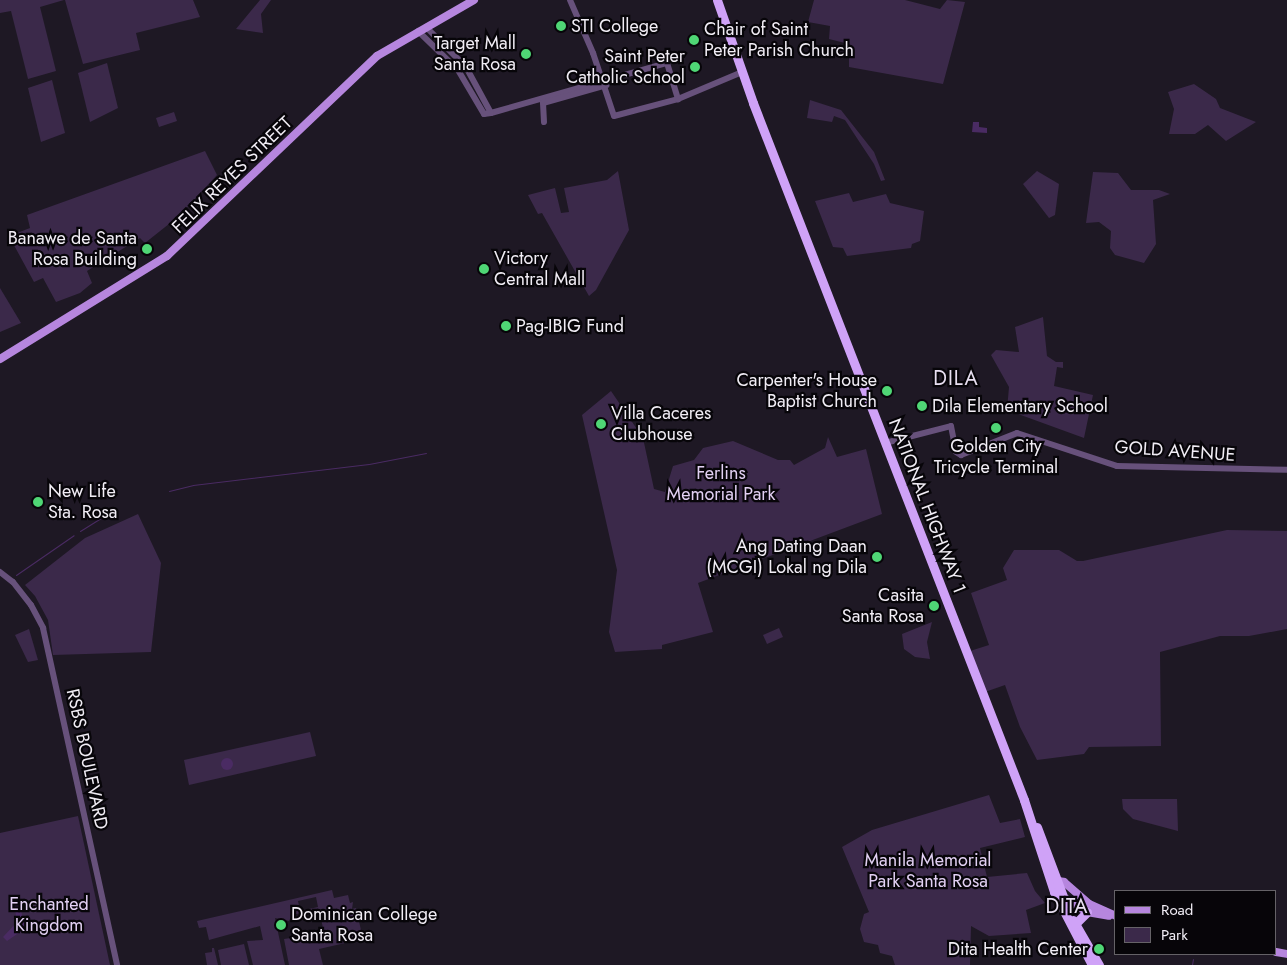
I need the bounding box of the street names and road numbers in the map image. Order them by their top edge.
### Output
street label: FELIX REYES STREET [167,112,297,238]
street label: NATIONAL HIGHWAY 1 [884,416,970,596]
street label: GOLD AVENUE [1114,436,1236,466]
street label: RSBS BOULEVARD [62,687,112,831]

